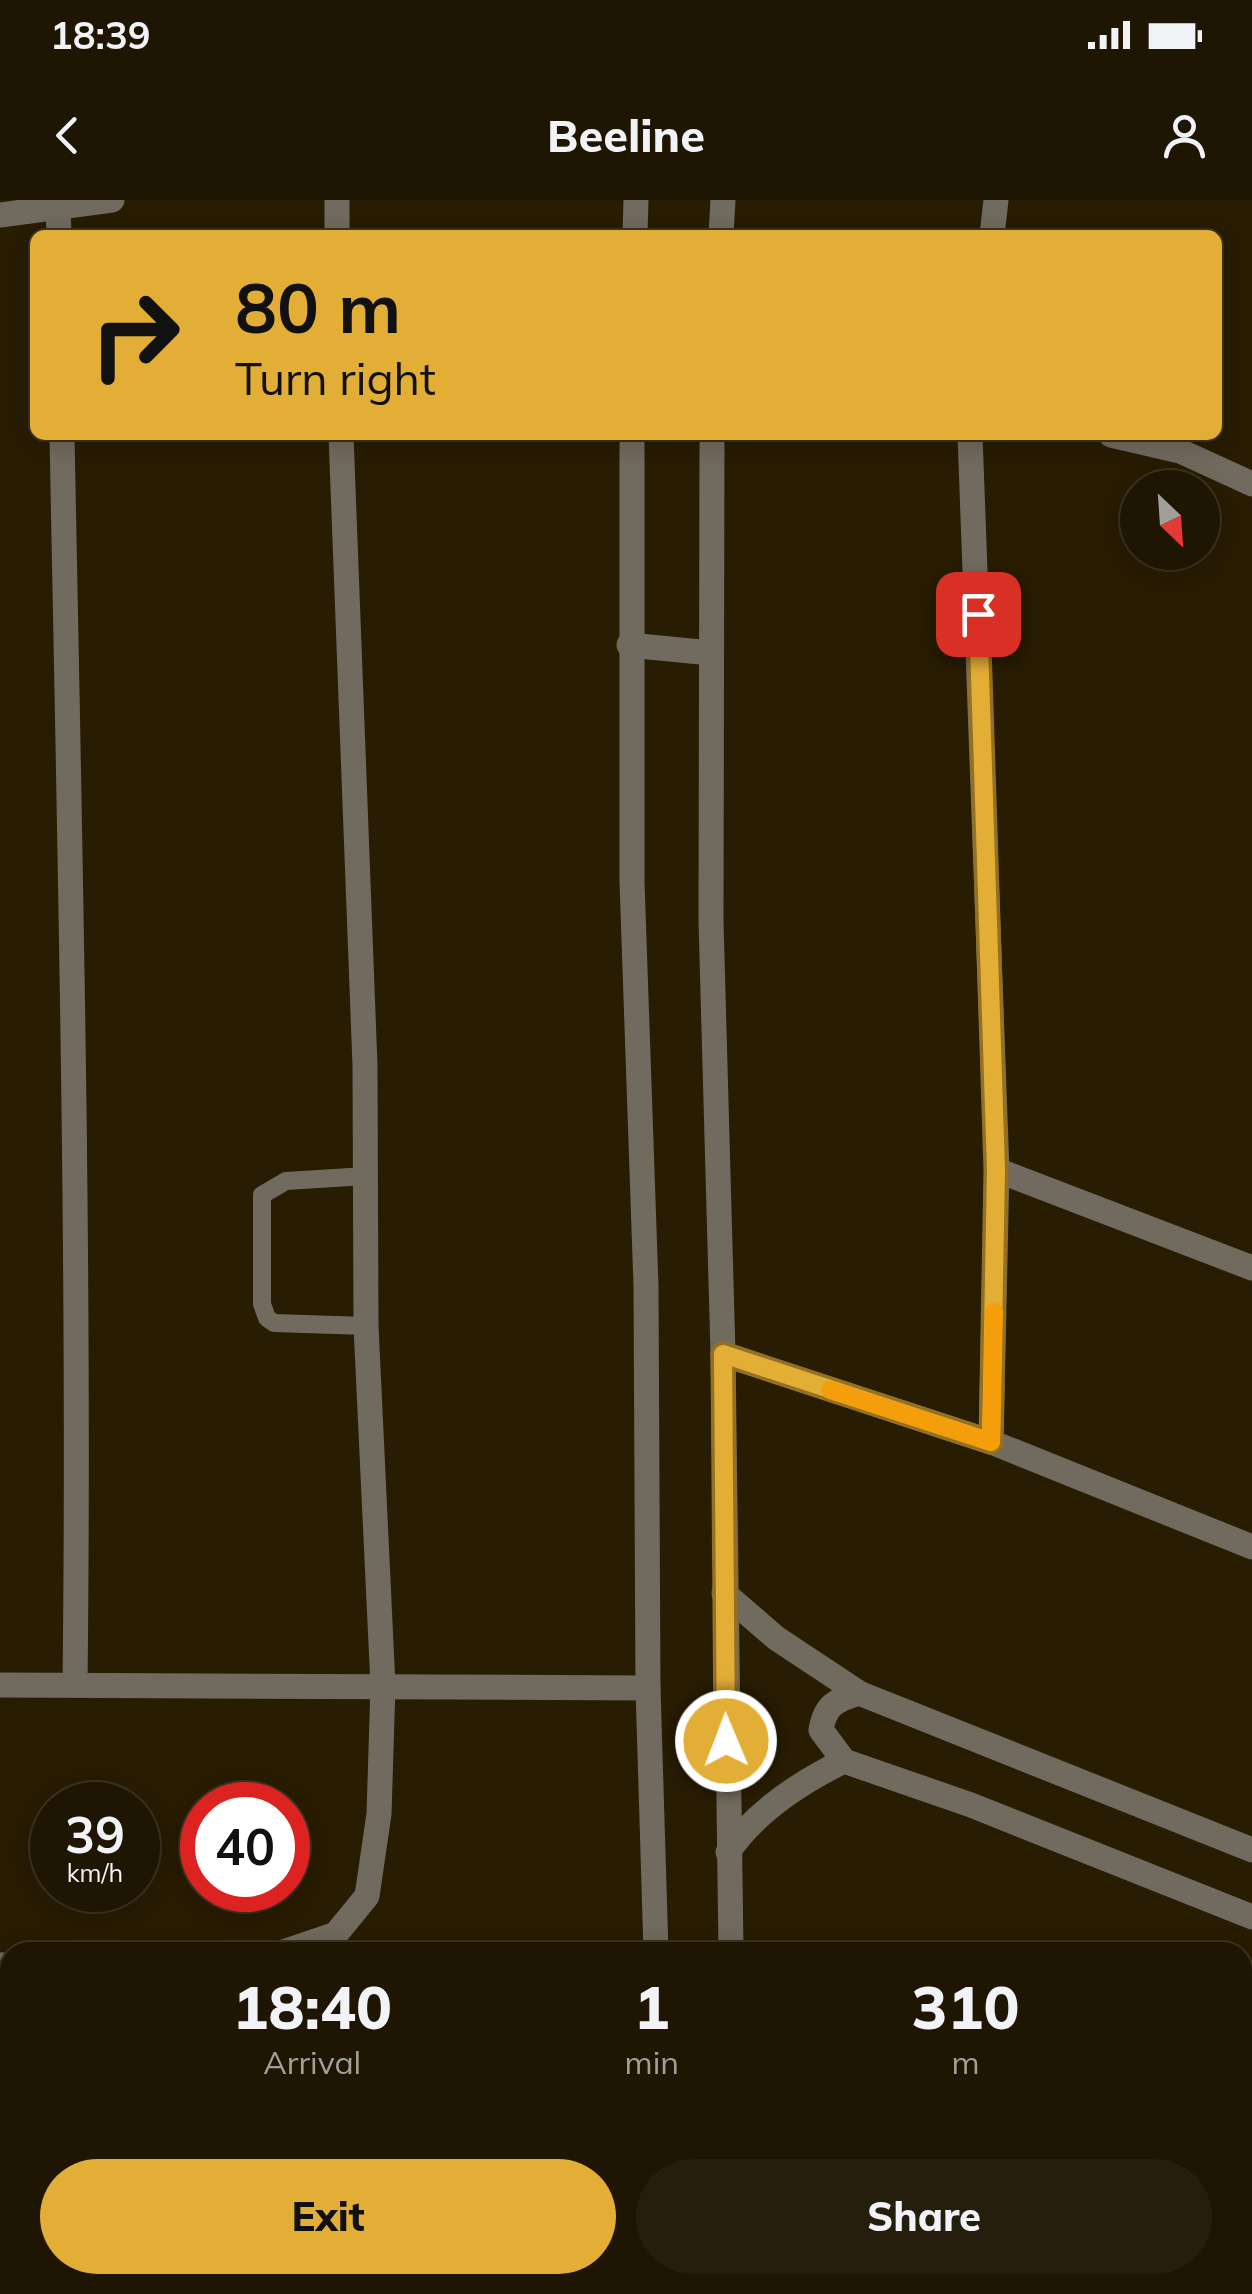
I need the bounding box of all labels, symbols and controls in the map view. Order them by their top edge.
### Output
text: 18:39 [50,11,151,59]
text: Beeline [547,107,705,163]
icon: back [40,108,95,163]
icon: person [1157,108,1212,163]
text: 80 m [235,263,401,351]
icon: right [70,270,200,400]
text: Turn right [235,350,436,406]
north arrow [1120,470,1220,570]
map controls [1120,470,1220,570]
pin [936,572,1021,657]
icon: arrive [951,587,1006,642]
position arrow [674,1689,778,1793]
speed limit sign: 40 [180,1782,310,1912]
text: 39 [65,1803,125,1866]
text: km/h [67,1857,123,1888]
text: 18:40 [232,1969,392,2044]
text: 1 [634,1969,670,2044]
text: 310 [911,1969,1019,2044]
text: Arrival [263,2042,361,2082]
text: min [625,2042,679,2082]
text: m [951,2042,980,2082]
button: Exit [40,2159,616,2274]
button: Share [636,2159,1212,2274]

